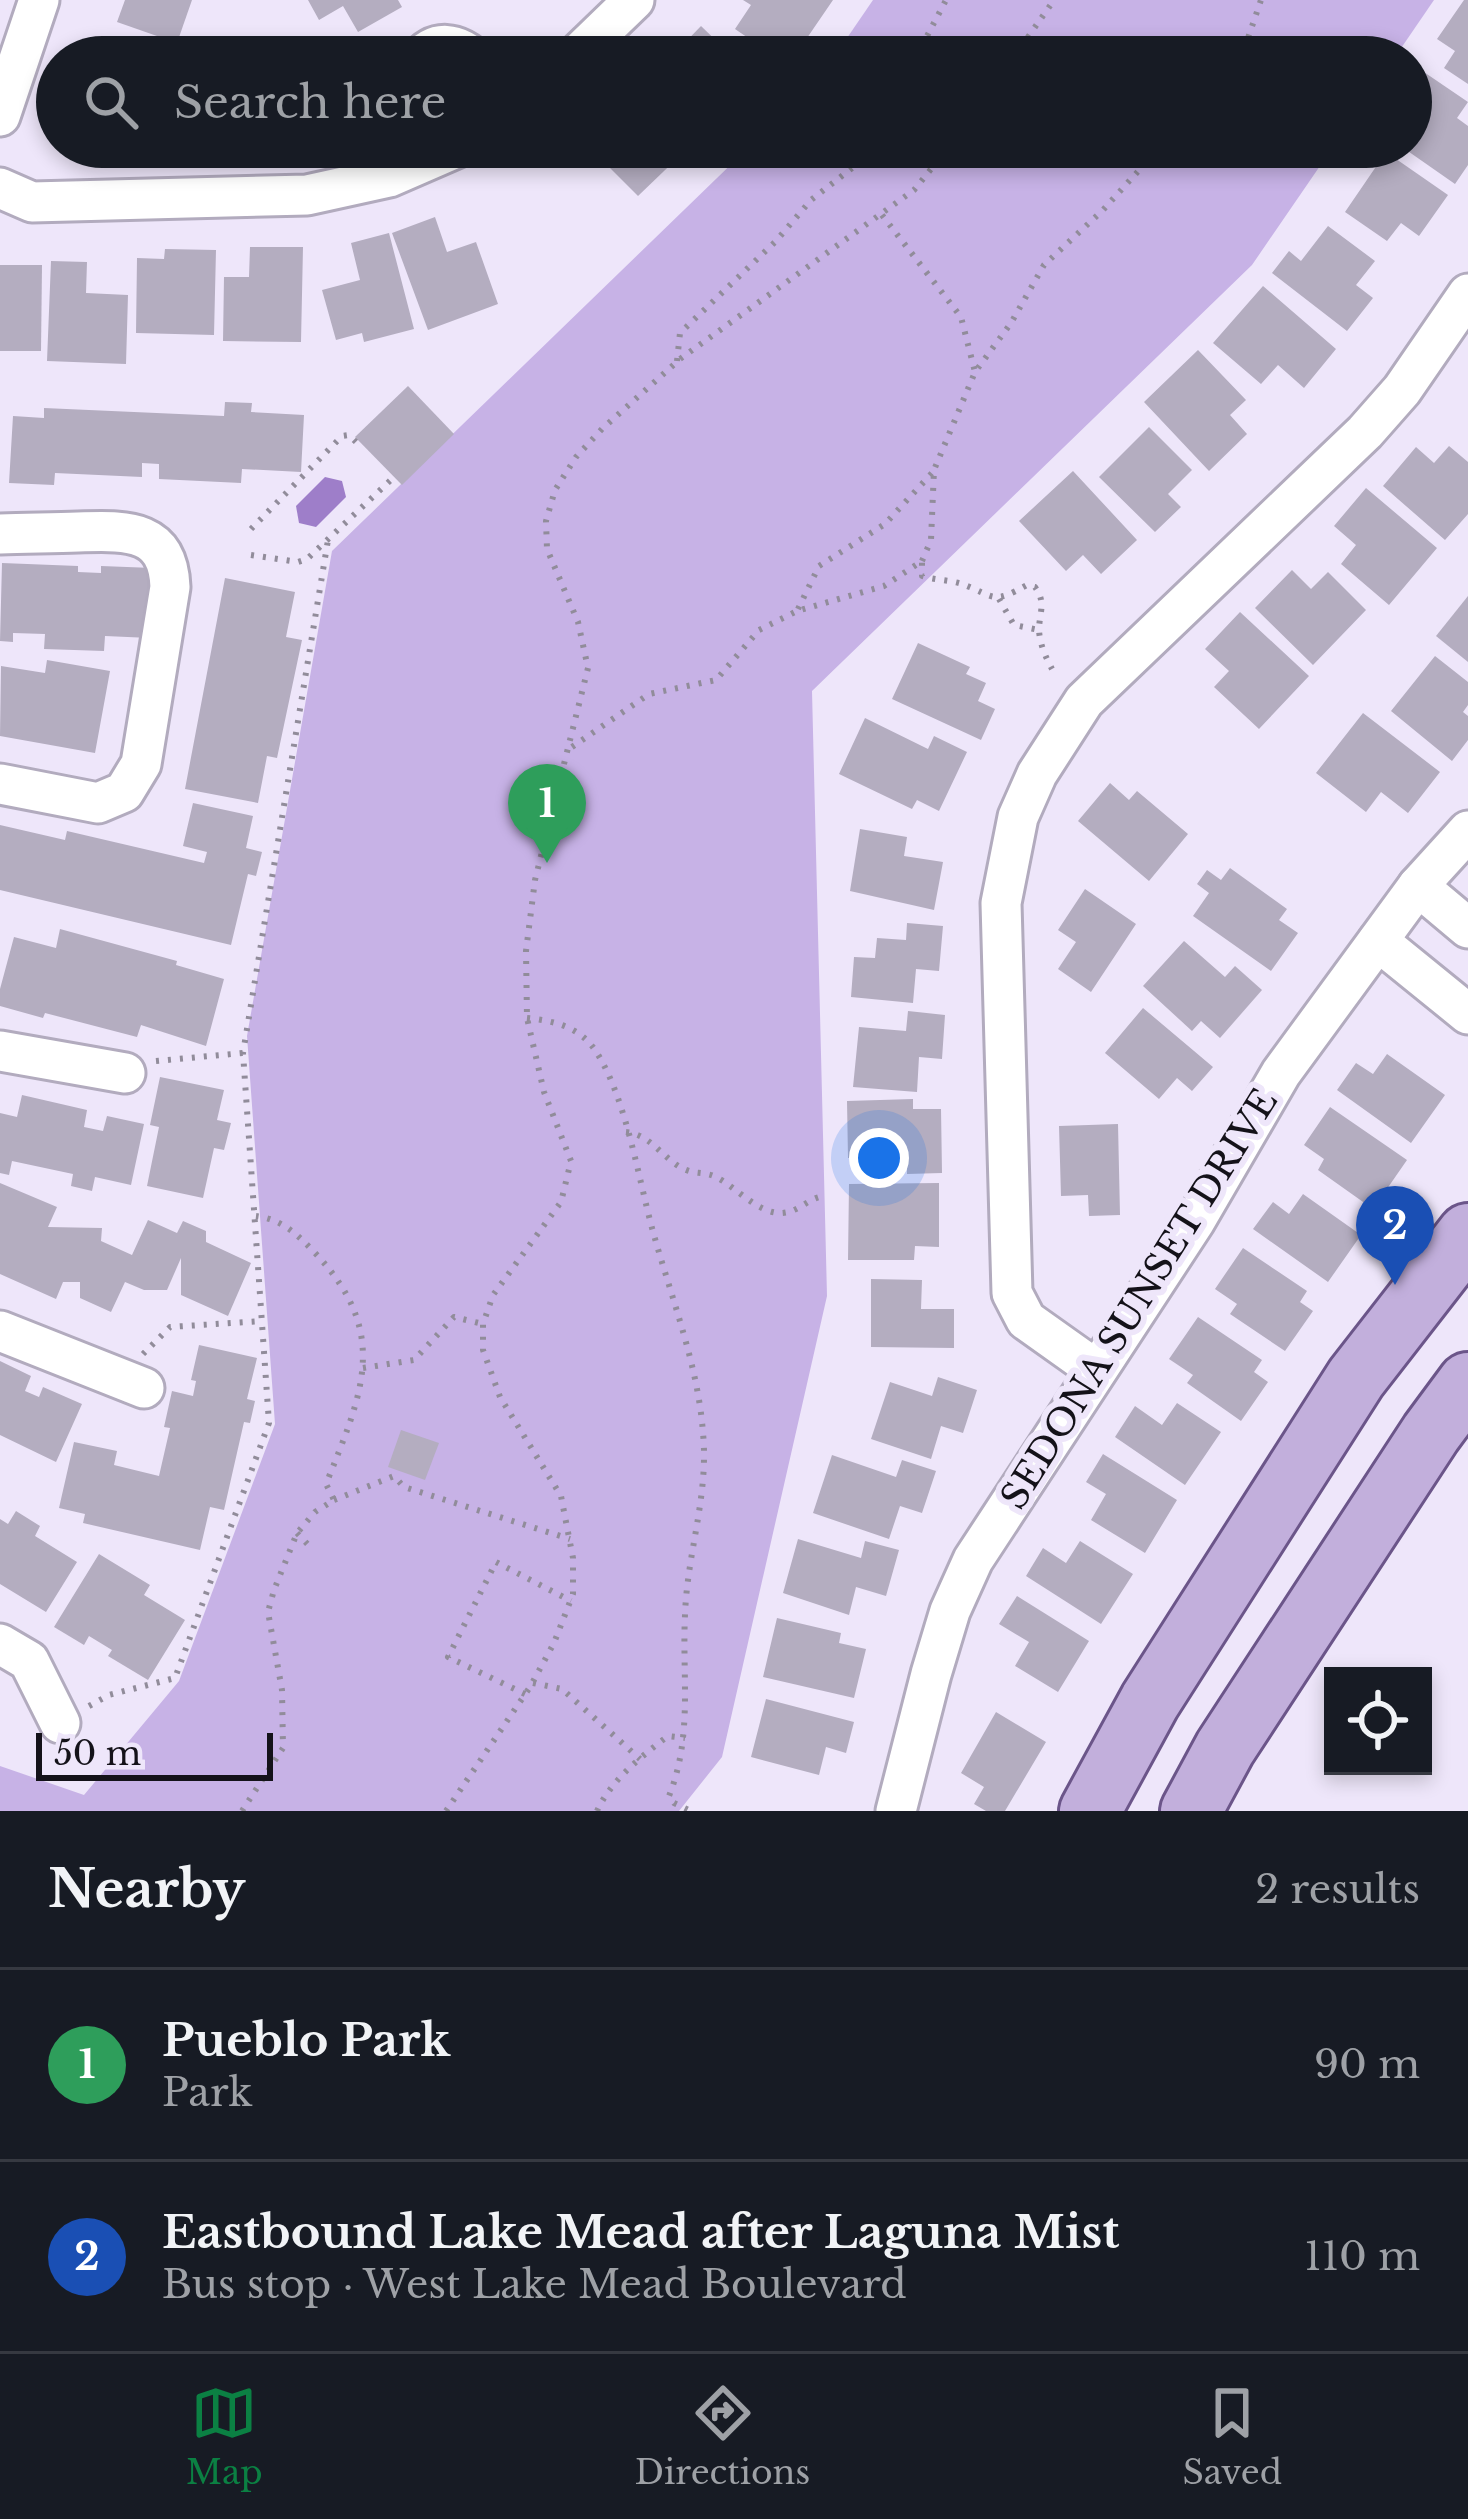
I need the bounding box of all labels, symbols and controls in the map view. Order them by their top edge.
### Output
search box [36,36,1432,168]
icon: search [78,69,144,135]
text: Search here [174,74,446,130]
pin: 1 [508,764,586,863]
street label: SEDONA SUNSET DRIVE [991,1081,1287,1517]
your location [849,1128,909,1188]
pin: 2 [1356,1186,1434,1285]
map controls [1324,1667,1432,1775]
button: locate [1324,1667,1432,1775]
scale bar [36,1727,273,1780]
text: 50 m [54,1733,141,1774]
text: Nearby [48,1858,245,1921]
text: 2 results [1255,1865,1420,1914]
text: Pueblo Park [162,2012,450,2068]
text: 1 [78,2040,96,2089]
text: 90 m [1314,2040,1420,2089]
text: Park [162,2068,253,2117]
text: Eastbound Lake Mead after Laguna Mist [162,2204,1119,2260]
text: 2 [74,2232,100,2281]
text: 110 m [1304,2232,1420,2281]
text: Bus stop · West Lake Mead Boulevard [162,2260,907,2309]
tab: Map [186,2380,263,2493]
tab: Directions [635,2380,810,2493]
tab: Saved [1182,2380,1282,2493]

